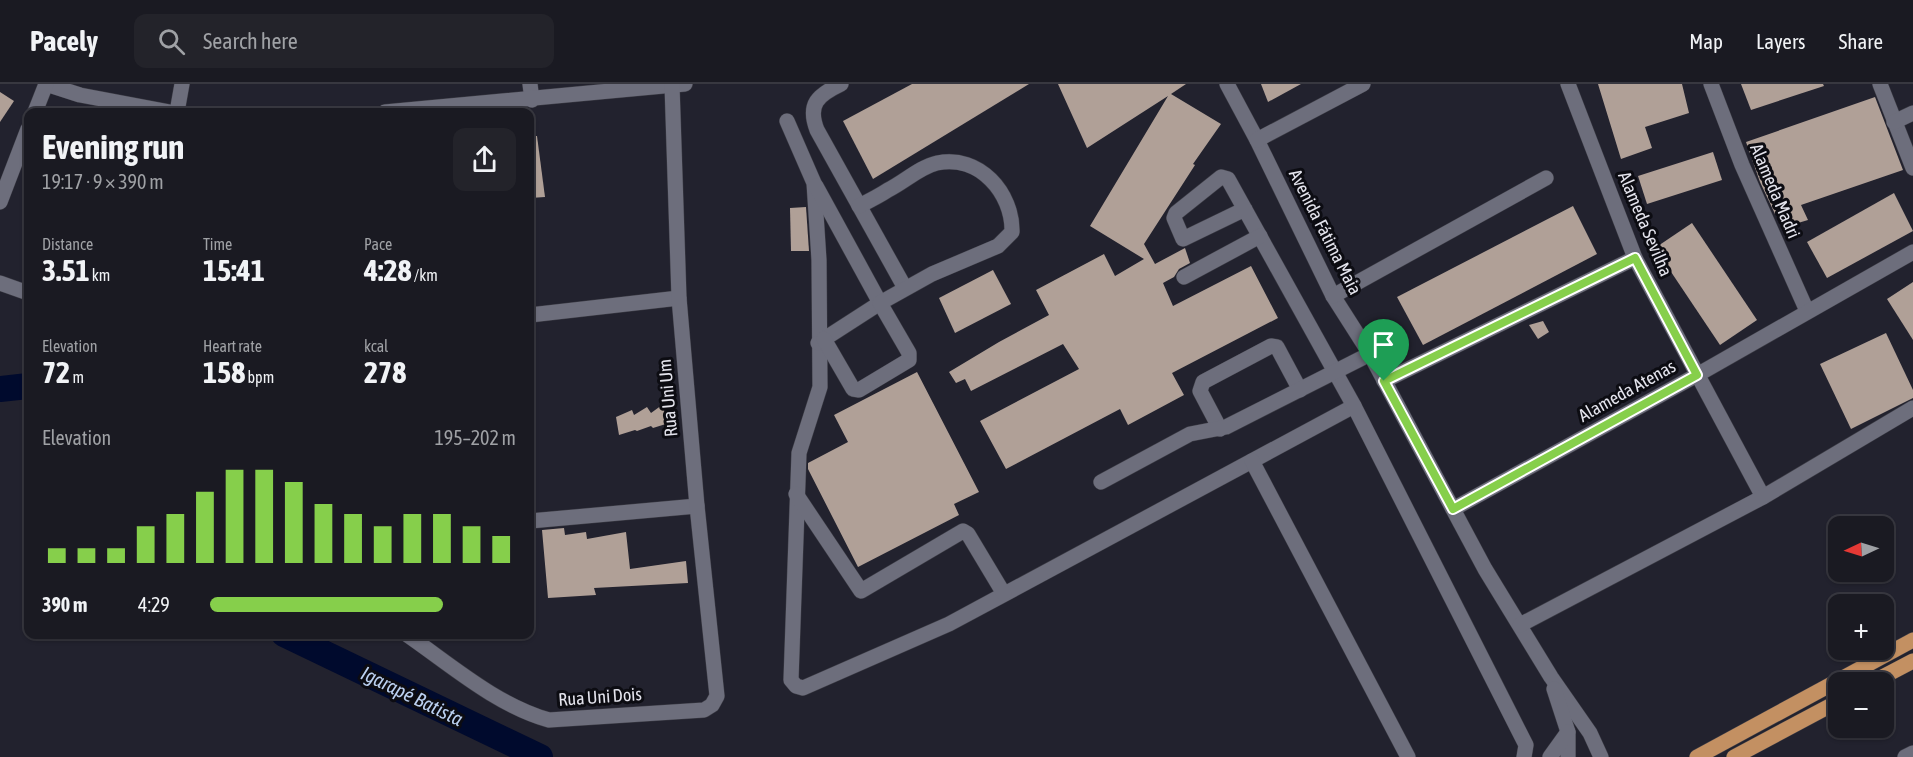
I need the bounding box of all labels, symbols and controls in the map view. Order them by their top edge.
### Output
search box [134,14,554,68]
text: Pacely [30,25,98,57]
icon: search [155,25,188,58]
text: Search here [203,28,298,54]
text: Map [1689,29,1723,53]
text: Layers [1756,29,1806,53]
text: Share [1839,29,1883,53]
text: Evening run [42,128,184,166]
button: share [453,128,516,191]
street label: Alameda Madri [1746,140,1805,241]
street label: Avenida Fátima Maia [1285,166,1366,298]
street label: Alameda Sevilha [1614,168,1677,279]
text: 19:17 · 9 × 390 m [42,170,164,193]
text: Distance [42,235,93,253]
text: Time [203,235,232,253]
text: Pace [364,235,392,253]
text: 3.51 [42,253,90,287]
text: 15:41 [203,253,265,287]
text: 4:28 [364,253,412,287]
text: km [90,266,110,284]
text: /km [412,266,438,284]
pin [1358,319,1409,381]
icon: arrive [1367,328,1400,361]
text: Elevation [42,337,97,355]
text: Heart rate [203,337,262,355]
text: kcal [364,337,388,355]
text: 72 [42,355,70,389]
text: 158 [203,355,245,389]
text: 278 [364,355,406,389]
street label: Alameda Atenas [1575,355,1679,426]
street label: Rua Uni Um [654,358,681,438]
text: m [70,368,84,386]
text: bpm [245,368,274,386]
text: Elevation [42,426,111,449]
text: 195–202 m [434,426,516,449]
north arrow [1828,516,1894,582]
map controls [1828,516,1894,738]
text: 390 m [42,593,87,616]
text: 4:29 [138,593,170,616]
button: + [1828,594,1894,660]
water label: Igarapé Batista [358,661,467,730]
button: − [1828,672,1894,738]
street label: Rua Uni Dois [558,683,642,710]

